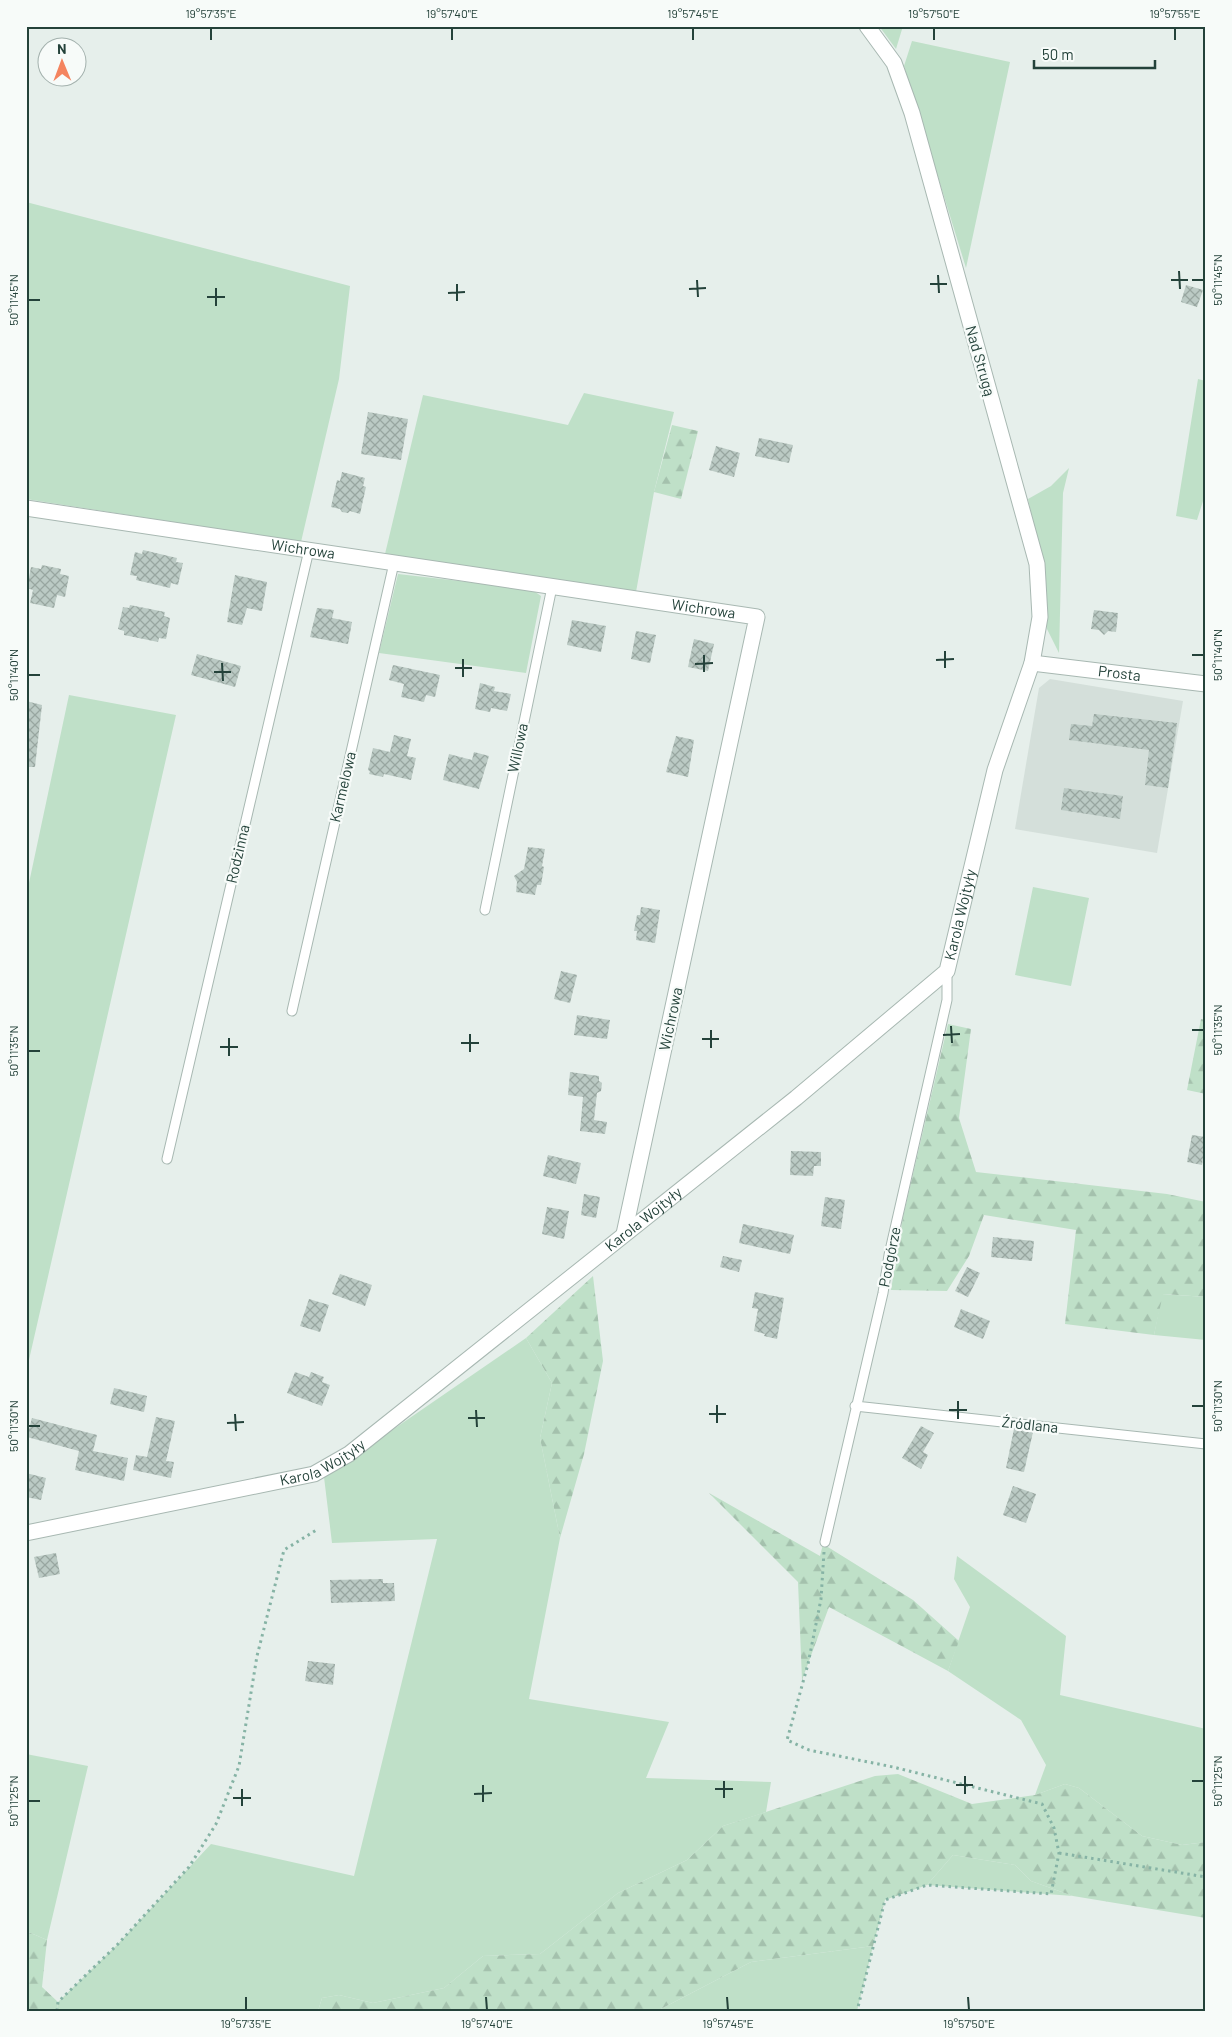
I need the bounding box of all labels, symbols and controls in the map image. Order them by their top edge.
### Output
text: 19°57'35"E [185,6,237,20]
text: 19°57'40"E [426,6,478,20]
text: 19°57'45"E [667,6,719,20]
text: 19°57'50"E [908,6,960,20]
text: 19°57'55"E [1149,6,1201,20]
north arrow [38,38,88,88]
scale bar [1034,38,1156,70]
text: N [57,40,67,57]
text: 50 m [1042,45,1074,63]
text: 50°11'45"N [1210,254,1224,306]
text: 50°11'45"N [6,274,20,326]
street label: Nad Strugą [962,323,1000,398]
street label: Wichrowa [270,535,336,562]
street label: Wichrowa [670,594,737,622]
text: 50°11'40"N [1210,629,1224,681]
text: 50°11'40"N [6,649,20,701]
street label: Prosta [1097,661,1142,684]
street label: Willowa [503,721,531,774]
street label: Karmelowa [325,750,359,824]
street label: Rodzinna [222,823,253,885]
street label: Karola Wojtyły [940,867,979,962]
street label: Wichrowa [655,985,686,1052]
text: 50°11'35"N [1210,1004,1224,1056]
text: 50°11'35"N [6,1025,20,1077]
street label: Karola Wojtyły [601,1182,685,1255]
street label: Podgórze [874,1225,904,1289]
text: 50°11'30"N [1210,1380,1224,1432]
text: 50°11'30"N [6,1400,20,1452]
street label: Źródlana [1001,1412,1059,1436]
street label: Karola Wojtyły [278,1435,368,1489]
text: 50°11'25"N [1210,1755,1224,1807]
text: 50°11'25"N [6,1775,20,1827]
text: 19°57'35"E [220,2016,272,2030]
text: 19°57'40"E [461,2016,513,2030]
text: 19°57'45"E [702,2016,754,2030]
text: 19°57'50"E [943,2016,995,2030]

